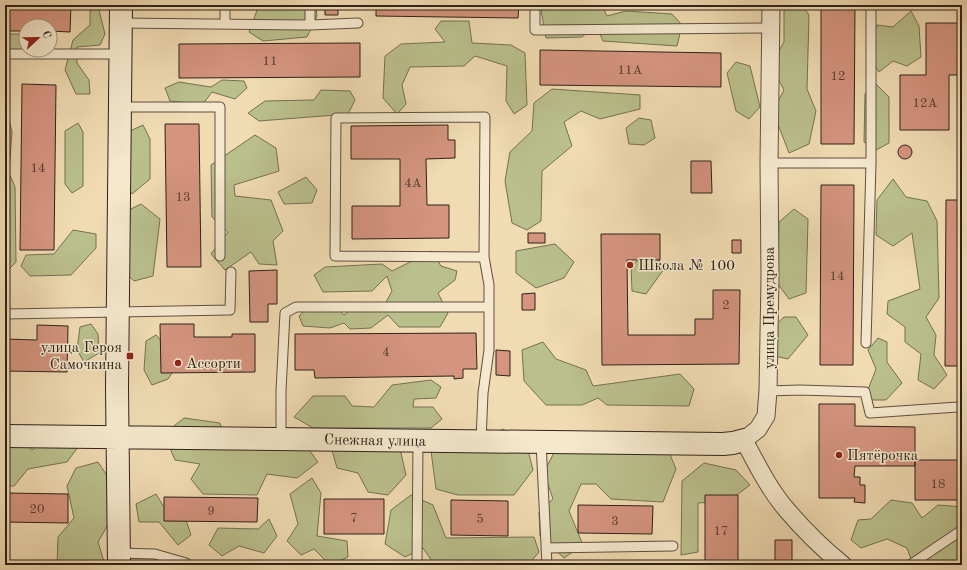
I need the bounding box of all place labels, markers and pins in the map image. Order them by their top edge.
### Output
place label: Школа № 100 [638,259,735,274]
marker: Школа № 100 [625,260,635,270]
place label: улица Героя Самочкина [41,341,123,373]
marker: улица Героя Самочкина [125,351,135,361]
place label: Ассорти [186,357,241,372]
marker: Ассорти [173,358,183,368]
place label: Пятёрочка [847,449,919,464]
marker: Пятёрочка [834,450,844,460]

